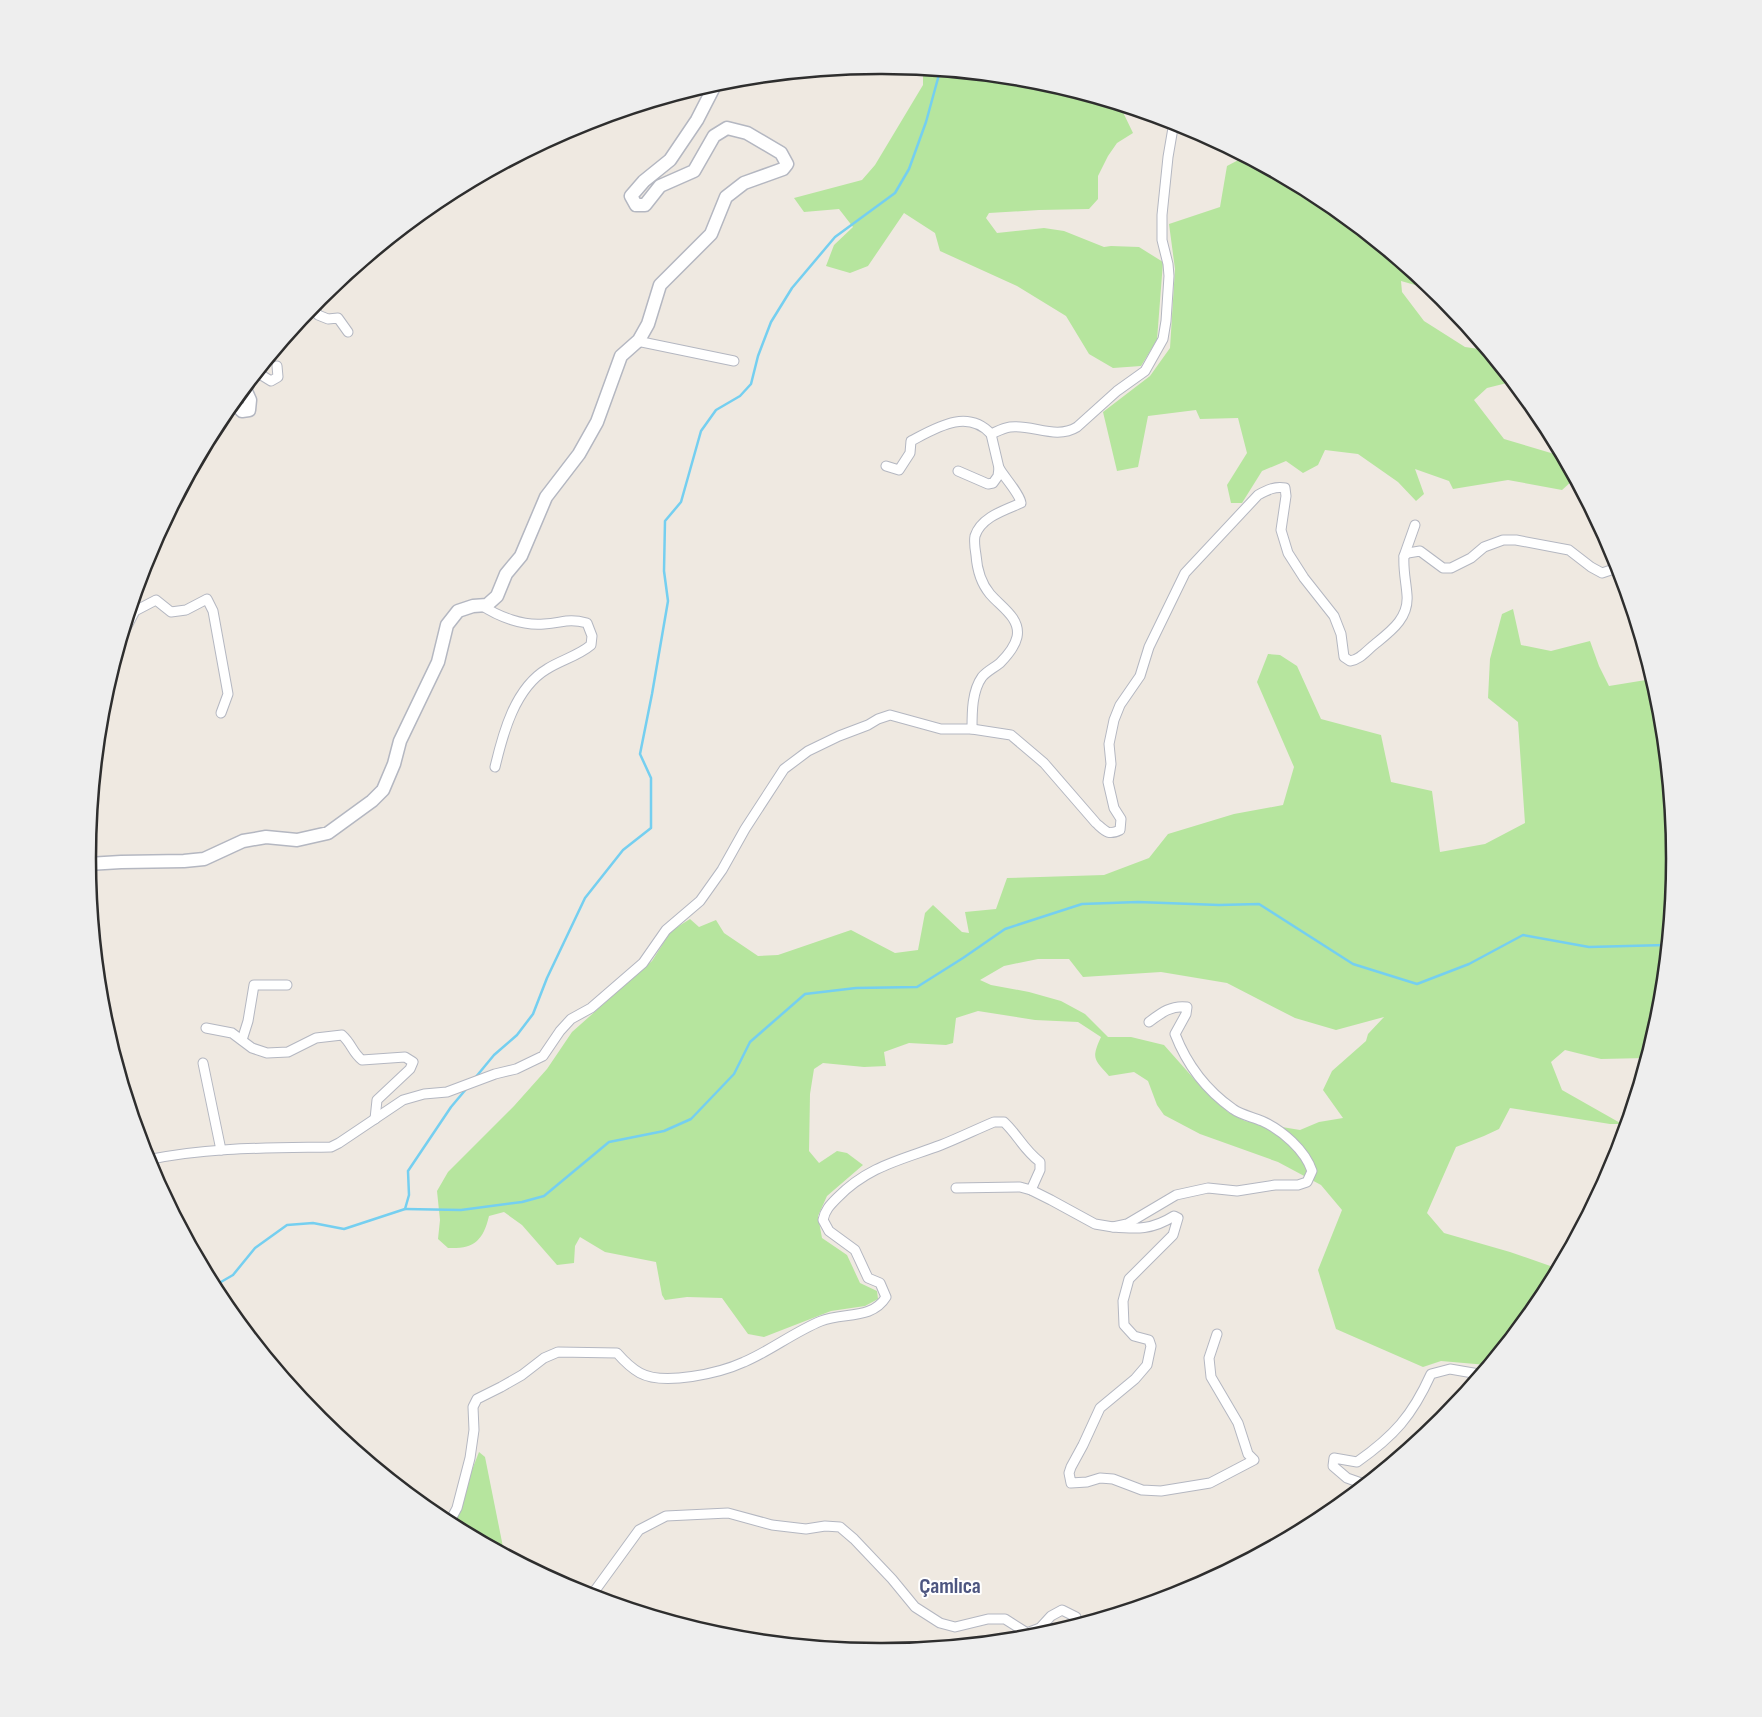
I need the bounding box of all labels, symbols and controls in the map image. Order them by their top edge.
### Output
district label: Çamlıca [919,1573,981,1600]

